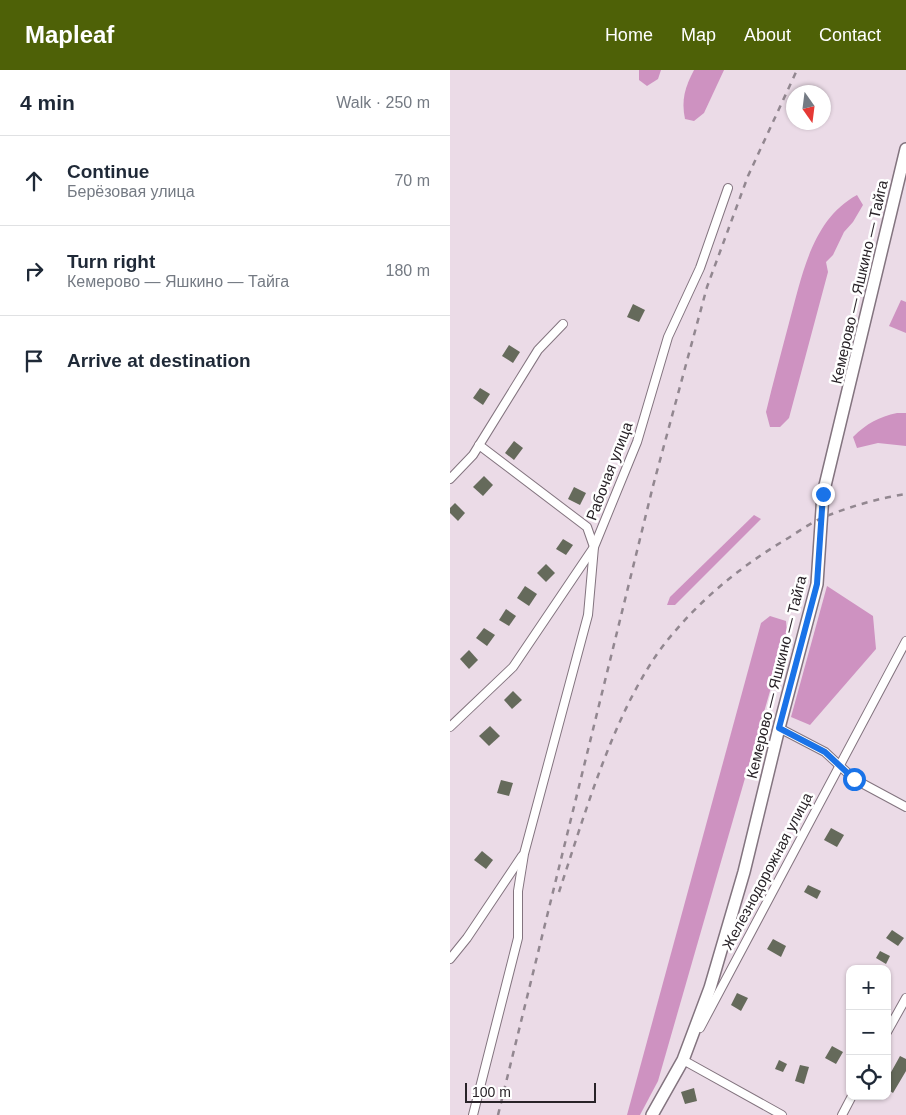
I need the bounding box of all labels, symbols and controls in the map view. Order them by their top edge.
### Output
text: Mapleaf [25,21,114,48]
text: Home [605,25,653,45]
text: Map [681,25,716,45]
text: About [744,25,791,45]
text: Contact [819,25,881,45]
north arrow [786,85,831,130]
text: 4 min [20,91,75,114]
text: Walk · 250 m [336,94,430,111]
text: Continue [67,161,149,182]
icon: ahead [20,167,48,195]
text: 70 m [394,172,430,189]
street label: Кемерово — Яшкино — Тайга [827,178,891,385]
text: Берёзовая улица [67,183,195,200]
text: Turn right [67,251,155,272]
icon: right [20,257,48,285]
text: 180 m [386,262,430,279]
text: Кемерово — Яшкино — Тайга [67,273,289,290]
icon: arrive [20,347,48,375]
text: Arrive at destination [67,350,251,371]
street label: Рабочая улица [582,419,636,523]
route end [812,483,835,506]
street label: Кемерово — Яшкино — Тайга [743,573,810,780]
route start [843,768,866,791]
street label: Железнодорожная улица [718,789,816,952]
map controls [846,965,891,1100]
button: + [846,965,891,1010]
button: − [846,1010,891,1055]
button: locate [846,1055,891,1100]
scale bar [465,1080,596,1103]
text: 100 m [472,1084,511,1100]

